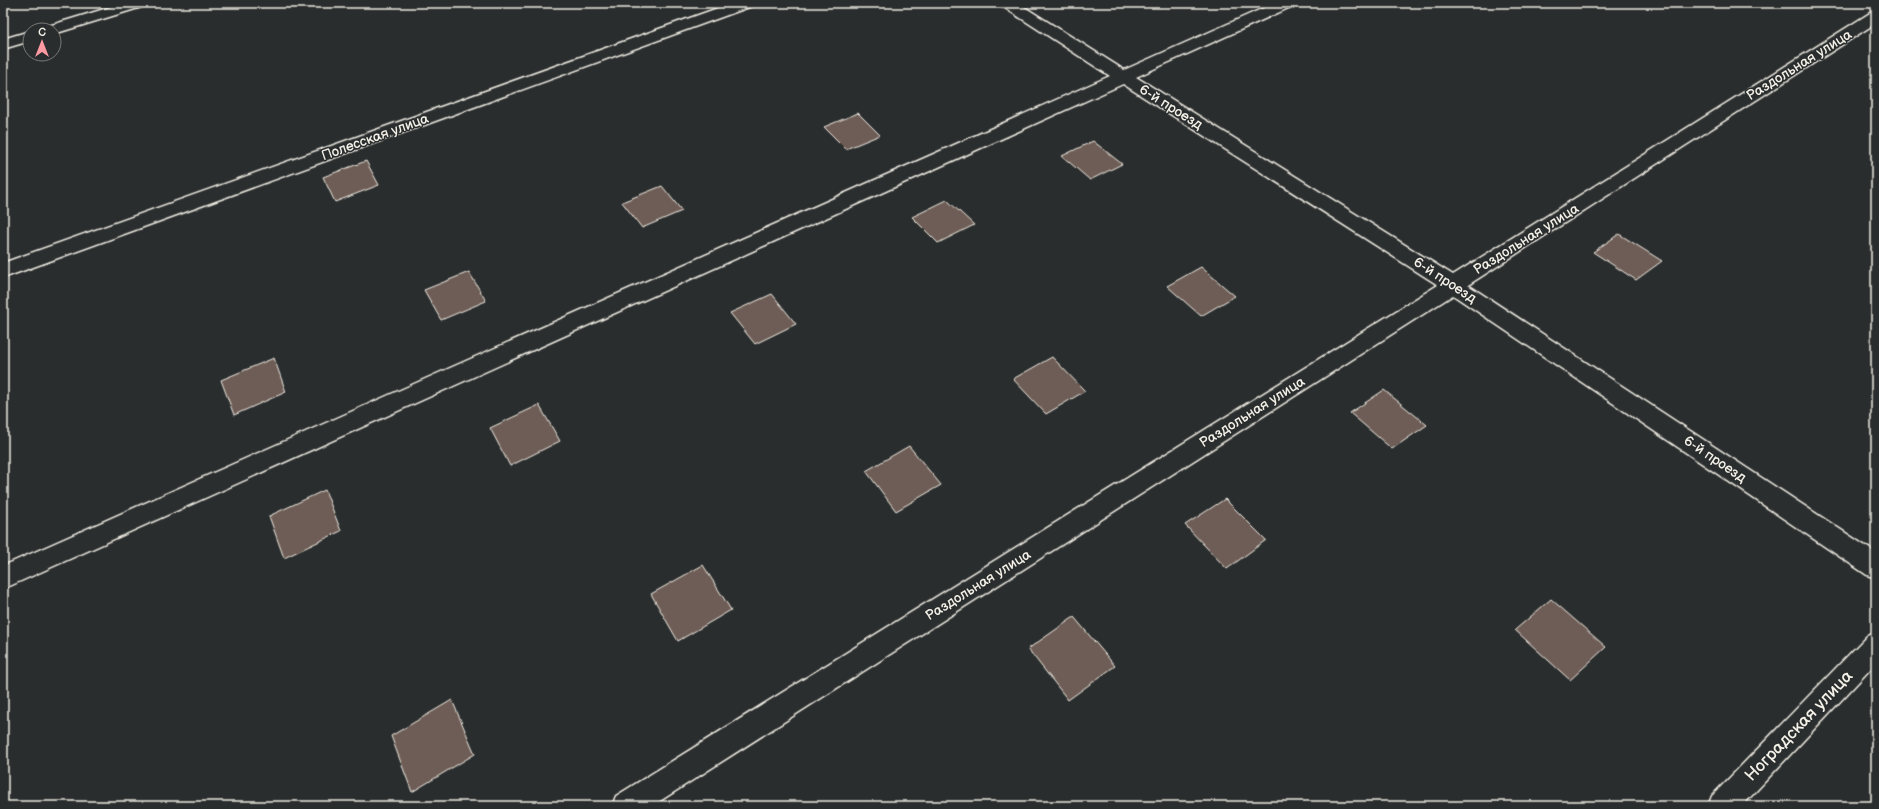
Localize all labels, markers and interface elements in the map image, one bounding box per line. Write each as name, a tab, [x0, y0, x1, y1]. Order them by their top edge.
north arrow	[22, 22, 62, 62]
street label: Раздольная улица	[1743, 25, 1855, 104]
text: С	[38, 26, 46, 39]
street label: 6-й проезд	[1136, 81, 1206, 133]
street label: Полесская улица	[319, 109, 432, 164]
street label: Раздольная улица	[1470, 199, 1582, 278]
street label: 6-й проезд	[1410, 253, 1480, 307]
street label: Раздольная улица	[1196, 372, 1308, 451]
street label: 6-й проезд	[1680, 432, 1750, 486]
street label: Раздольная улица	[922, 545, 1034, 624]
street label: Ноградская улица	[1741, 666, 1857, 786]

